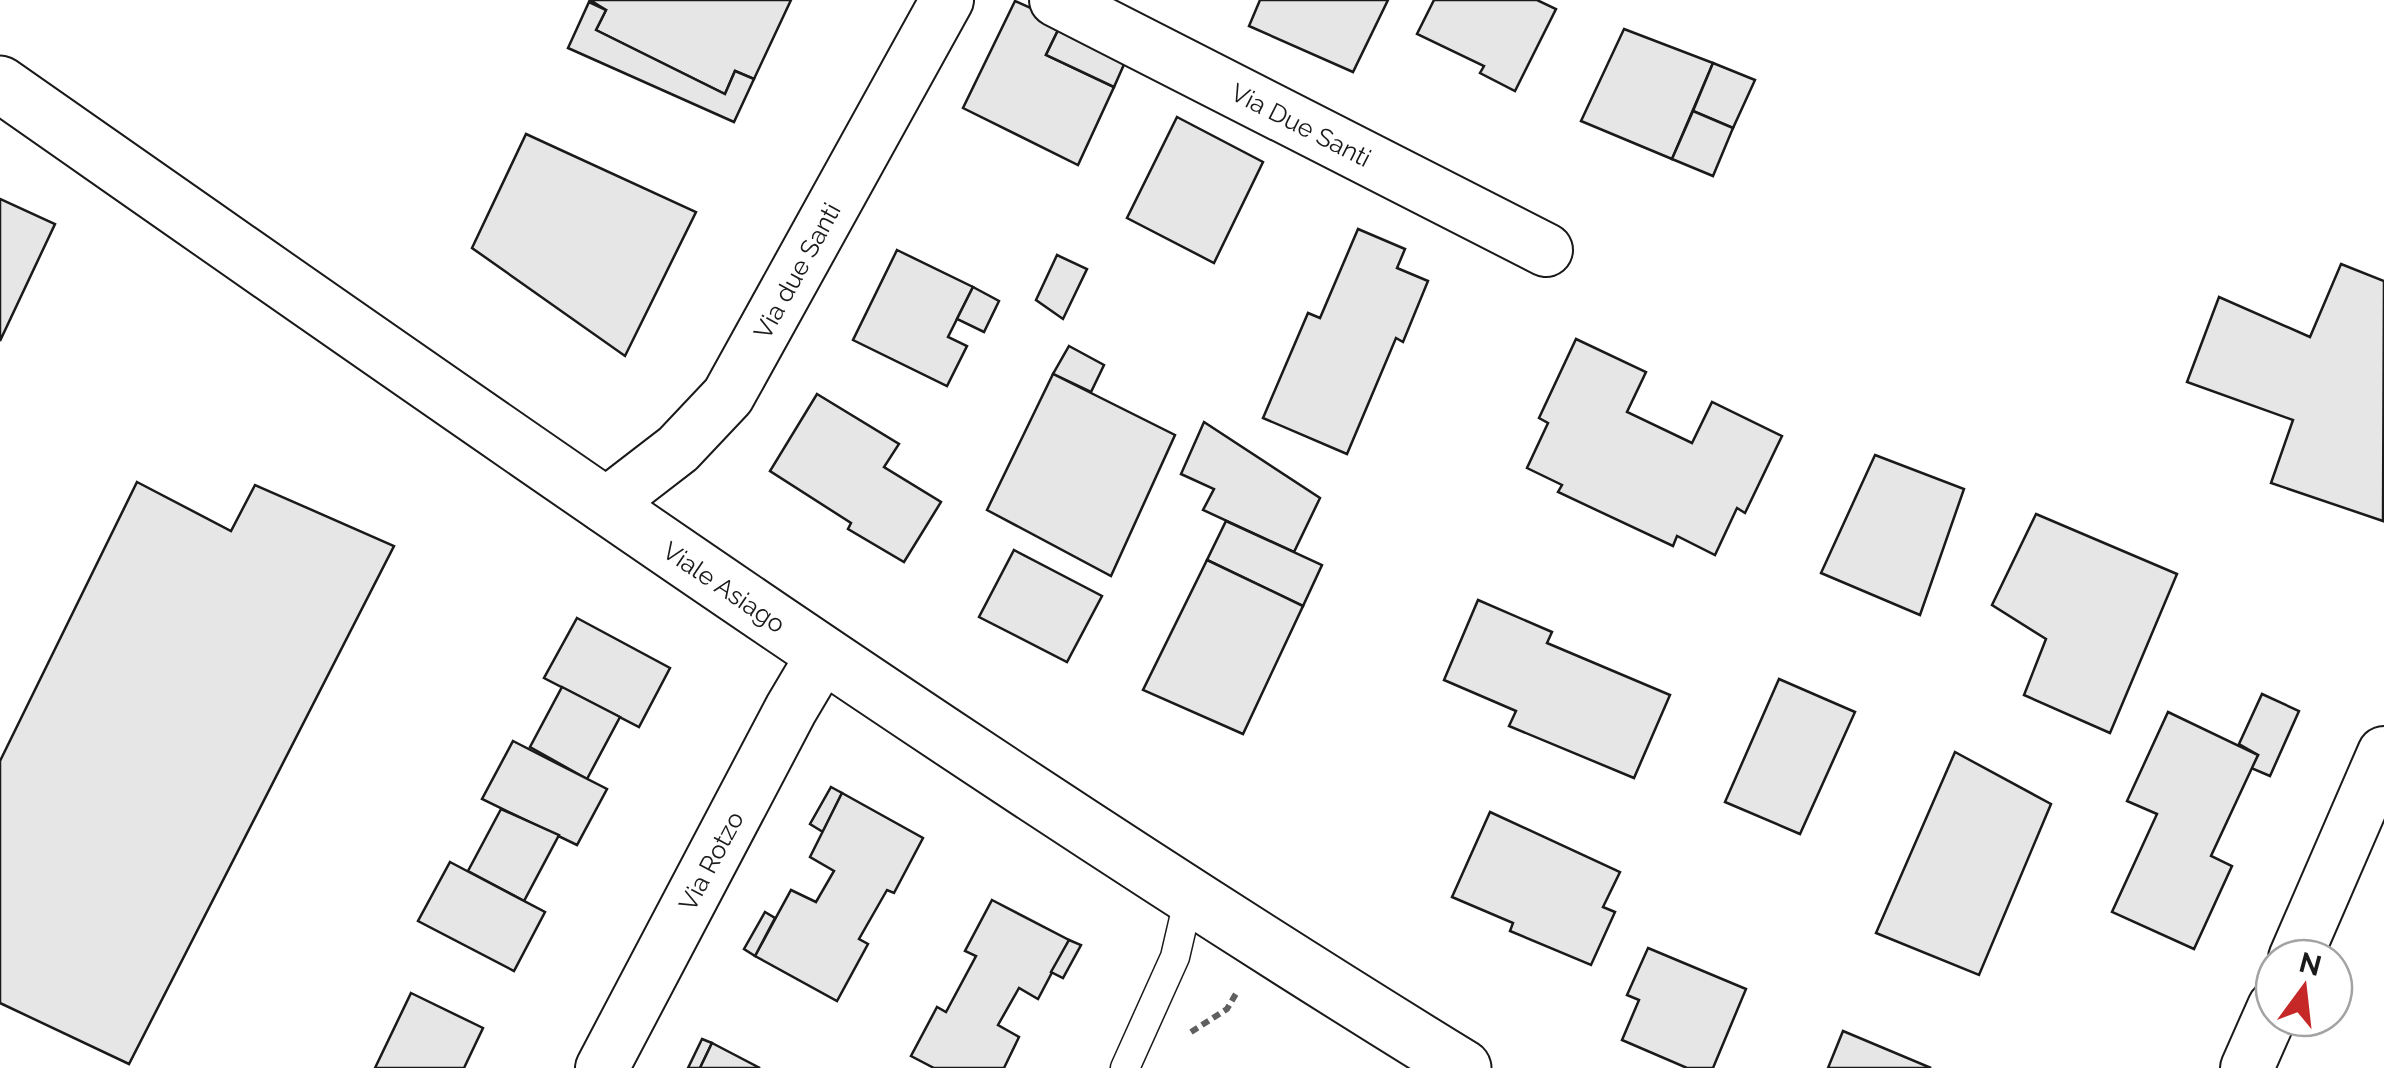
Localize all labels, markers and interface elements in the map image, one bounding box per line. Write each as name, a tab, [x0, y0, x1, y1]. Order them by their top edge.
street label: Via Due Santi	[1226, 77, 1376, 173]
street label: Via due Santi	[747, 198, 847, 344]
street label: Viale Asiago	[657, 535, 791, 639]
street label: Via Rotzo	[672, 806, 750, 916]
north arrow	[2254, 938, 2354, 1038]
text: N	[2296, 946, 2325, 983]

